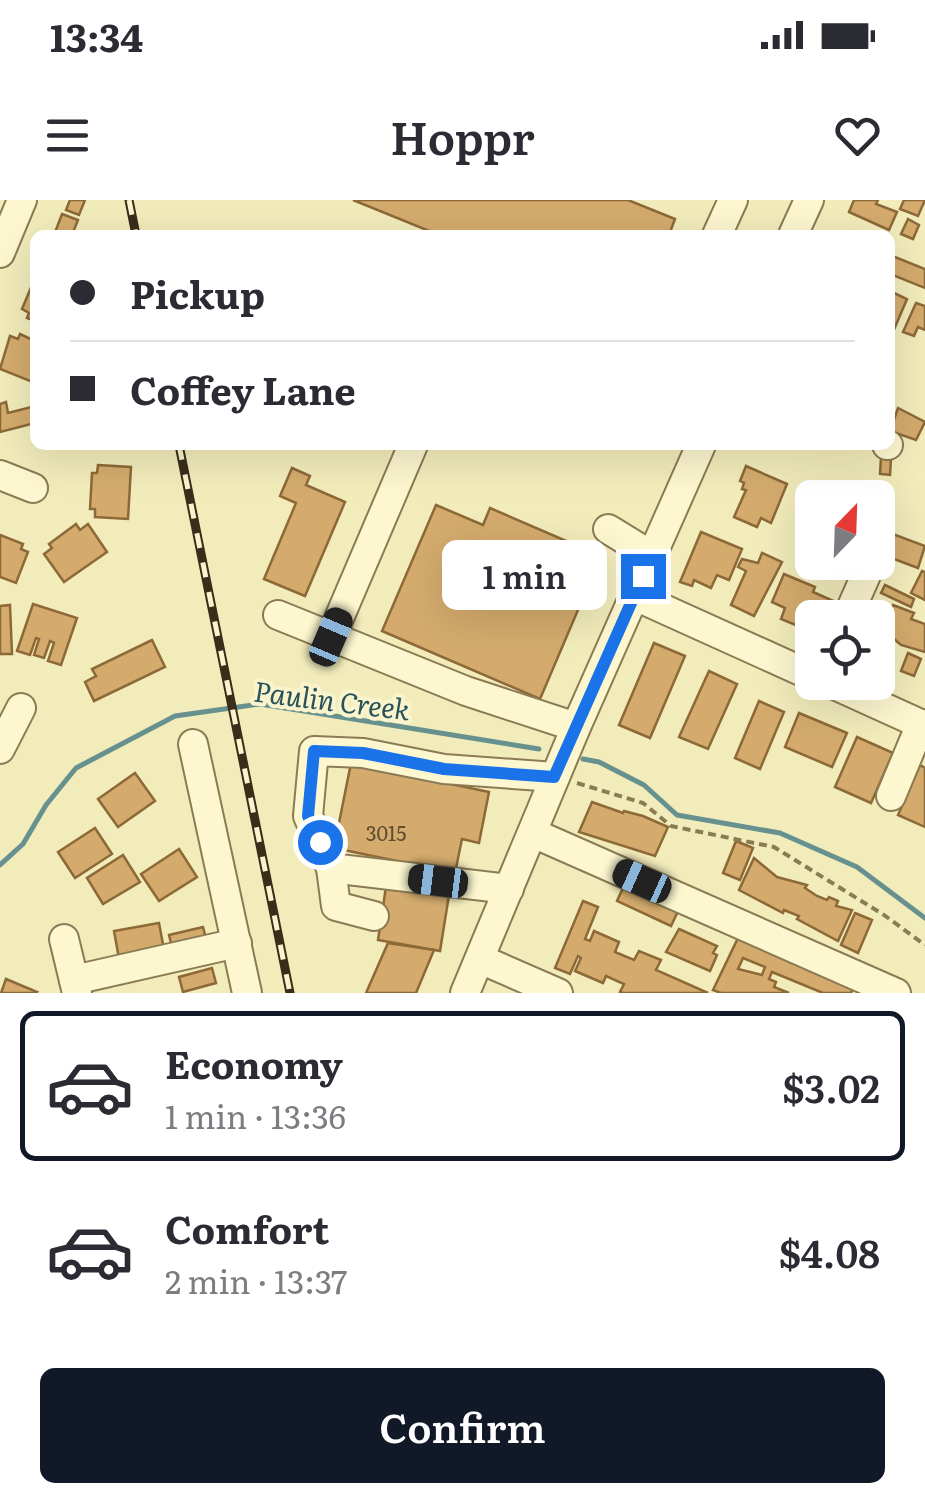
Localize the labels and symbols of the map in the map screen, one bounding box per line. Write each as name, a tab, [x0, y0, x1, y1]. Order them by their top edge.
north arrow	[795, 480, 895, 580]
callout: 1 min	[443, 541, 608, 611]
route end	[621, 554, 666, 599]
car	[305, 604, 357, 670]
water label: Paulin Creek	[252, 669, 413, 729]
house number: 3015	[366, 817, 406, 847]
route start	[298, 820, 343, 865]
car	[608, 855, 676, 907]
car	[406, 862, 470, 900]

